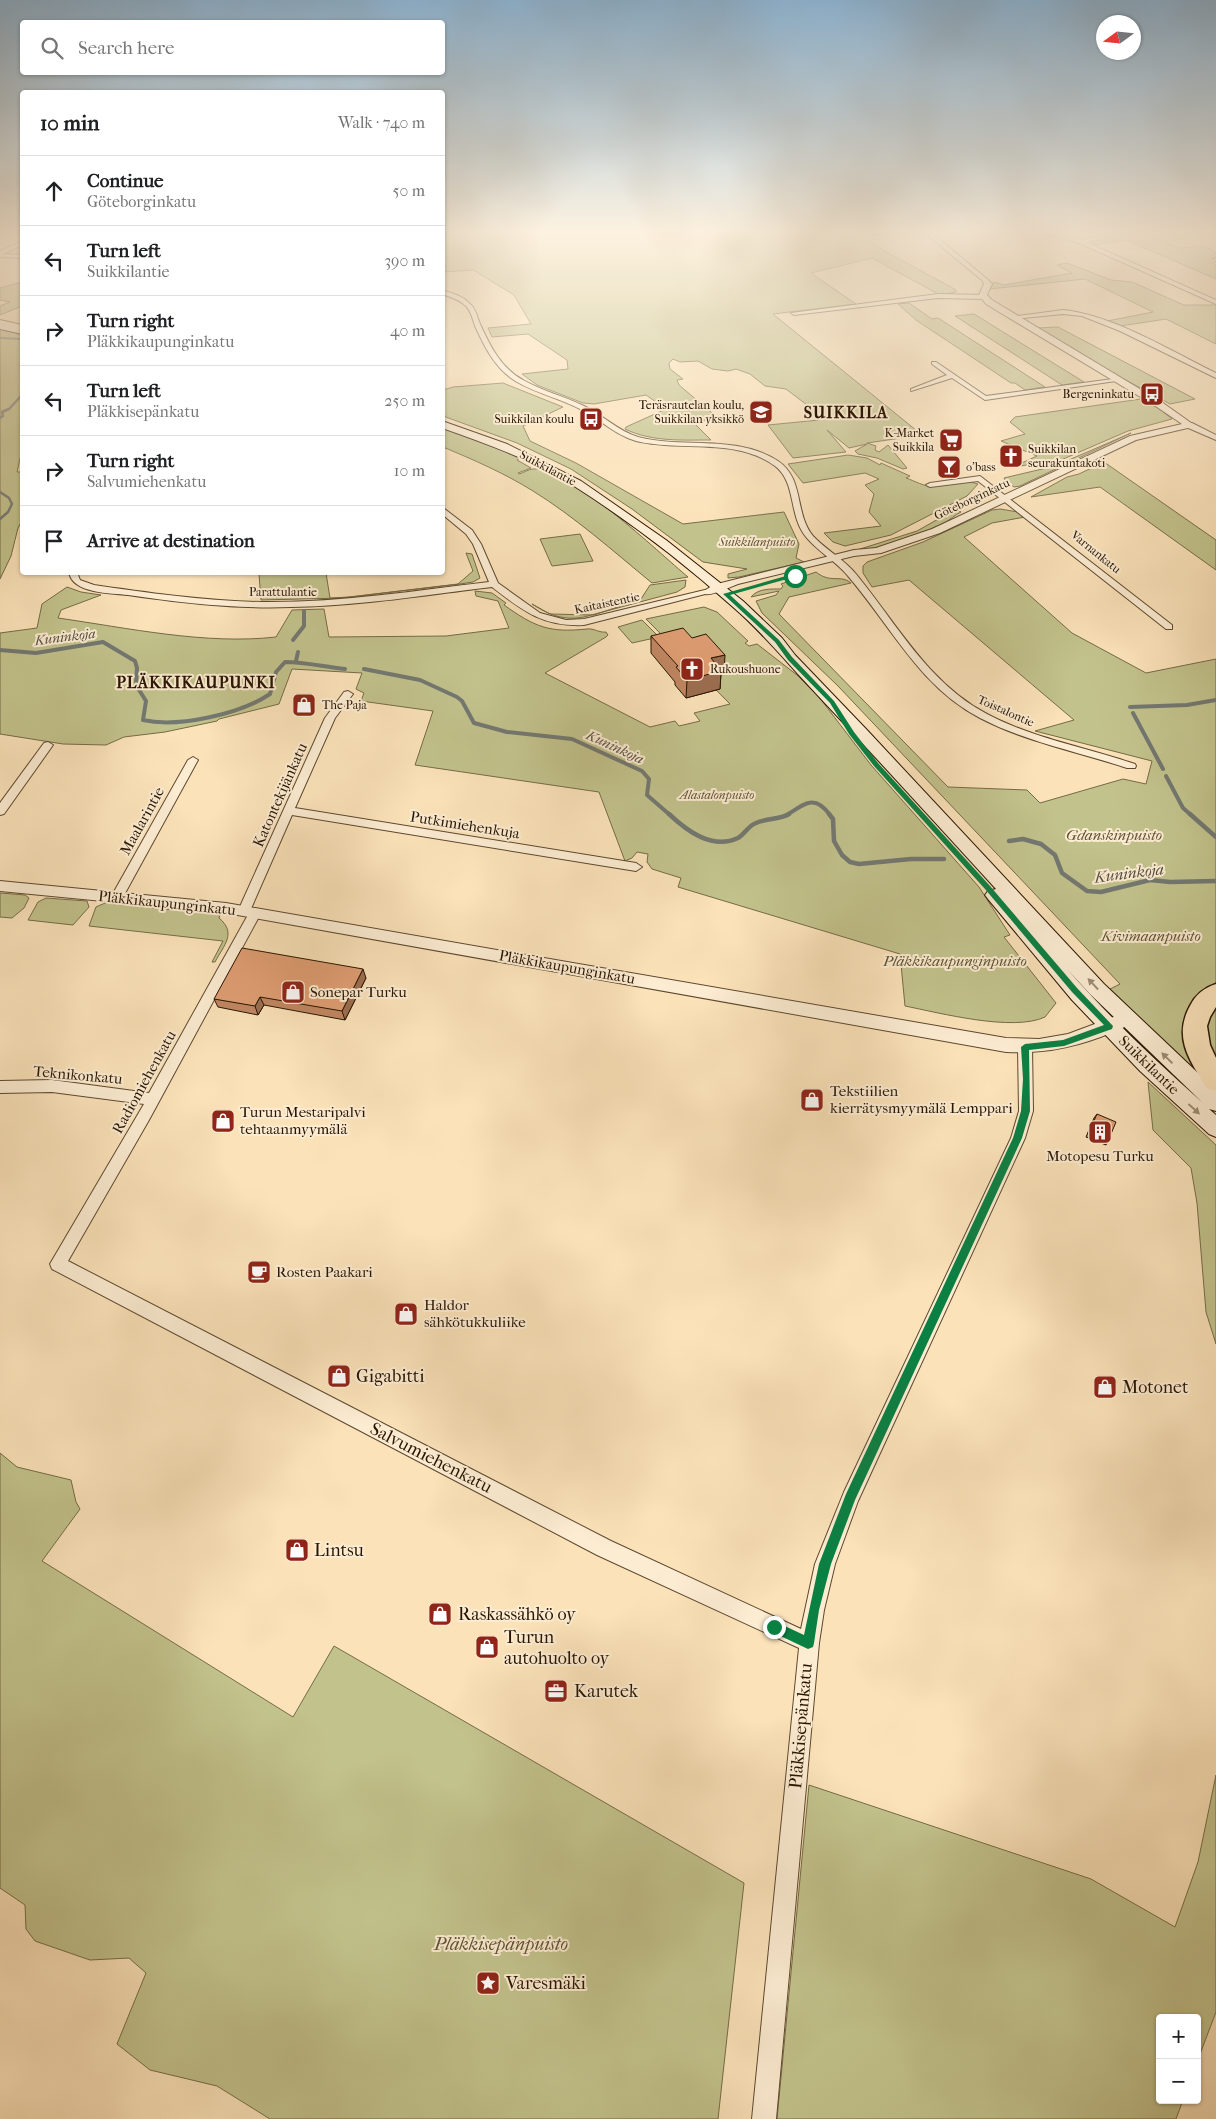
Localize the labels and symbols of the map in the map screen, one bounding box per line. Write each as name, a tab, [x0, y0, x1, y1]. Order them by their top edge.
north arrow	[1096, 15, 1141, 60]
bus stop icon: Bergeninkatu	[1139, 381, 1165, 407]
place label: Bergeninkatu	[1063, 387, 1134, 401]
place label: Teräsrautelan koulu, Suikkilan yksikkö	[639, 398, 745, 426]
school or university icon: Teräsrautelan koulu, Suikkilan yksikkö	[748, 399, 774, 425]
district label: SUIKKILA	[804, 403, 888, 422]
bus stop icon: Suikkilan koulu	[578, 406, 604, 432]
place label: Suikkilan koulu	[494, 412, 574, 426]
place label: K-Market Suikkila	[884, 426, 935, 454]
supermarket icon: K-Market Suikkila	[938, 427, 964, 453]
place label: Suikkilan seurakuntakoti	[1028, 442, 1106, 470]
church icon: Suikkilan seurakuntakoti	[998, 443, 1024, 469]
street label: Suikkilantie	[517, 447, 579, 489]
bar icon: o'bass	[936, 454, 962, 480]
place label: o'bass	[966, 460, 996, 474]
street label: Göteborginkatu	[932, 475, 1012, 523]
street label: Varnankatu	[1068, 527, 1124, 576]
park label: Suikkilanpuisto	[718, 535, 795, 549]
route start	[784, 565, 807, 588]
street label: Parattulantie	[249, 585, 317, 599]
street label: Kaitaistentie	[573, 589, 641, 617]
water label: Kuninkoja	[33, 625, 96, 649]
church icon: Rukoushuone	[679, 656, 705, 682]
place label: Rukoushuone	[710, 662, 781, 676]
district label: PLÄKKIKAUPUNKI	[116, 672, 276, 692]
shop icon: The Paja	[291, 692, 317, 718]
street label: Toistalontie	[975, 692, 1037, 730]
place label: The Paja	[322, 698, 367, 712]
water label: Kuninkoja	[583, 726, 646, 768]
street label: Katontekijänkatu	[249, 740, 311, 850]
street label: Maalarintie	[116, 783, 168, 858]
park label: Alastalonpuisto	[678, 788, 754, 802]
street label: Putkimiehenkuja	[409, 807, 522, 843]
park label: Gdanskinpuisto	[1066, 826, 1162, 844]
water label: Kuninkoja	[1092, 859, 1165, 887]
street label: Pläkkikaupunginkatu	[97, 887, 237, 919]
park label: Kivimaanpuisto	[1100, 927, 1201, 945]
street label: Pläkkikaupunginkatu	[497, 946, 637, 988]
park label: Pläkkikaupunginpuisto	[882, 952, 1027, 970]
one-way arrow	[1087, 978, 1099, 990]
shop icon: Sonepar Turku	[280, 979, 306, 1005]
place label: Sonepar Turku	[310, 983, 407, 1001]
street label: Radiomiehenkatu	[108, 1027, 180, 1137]
street label: Suikkilantie	[1115, 1032, 1183, 1099]
one-way arrow	[1162, 1052, 1174, 1064]
street label: Teknikonkatu	[33, 1062, 124, 1088]
place label: Tekstiilien kierrätysmyymälä Lemppari	[830, 1082, 1013, 1117]
shop icon: Tekstiilien kierrätysmyymälä Lemppari	[799, 1087, 825, 1113]
place label: Turun Mestaripalvi tehtaanmyymälä	[240, 1103, 366, 1138]
one-way arrow	[1188, 1103, 1200, 1115]
shop icon: Turun Mestaripalvi tehtaanmyymälä	[210, 1108, 236, 1134]
building icon: Motopesu Turku	[1087, 1119, 1113, 1145]
place label: Motopesu Turku	[1046, 1147, 1154, 1165]
cafe icon: Rosten Paakari	[246, 1259, 272, 1285]
place label: Rosten Paakari	[276, 1263, 373, 1281]
place label: Haldor sähkötukkuliike	[424, 1296, 526, 1331]
shop icon: Haldor sähkötukkuliike	[393, 1301, 419, 1327]
shop icon: Gigabitti	[326, 1363, 352, 1389]
place label: Gigabitti	[356, 1366, 425, 1387]
shop icon: Motonet	[1092, 1374, 1118, 1400]
place label: Motonet	[1122, 1377, 1189, 1398]
street label: Salvumiehenkatu	[366, 1418, 496, 1498]
shop icon: Lintsu	[284, 1537, 310, 1563]
place label: Lintsu	[314, 1540, 364, 1561]
shop icon: Raskassähkö oy	[427, 1601, 453, 1627]
place label: Raskassähkö oy	[458, 1604, 577, 1625]
route end	[763, 1616, 786, 1639]
place label: Turun autohuolto oy	[504, 1627, 611, 1669]
shop icon: Turun autohuolto oy	[474, 1634, 500, 1660]
street label: Pläkkisepänkatu	[785, 1662, 817, 1790]
office icon: Karutek	[543, 1678, 569, 1704]
place label: Karutek	[574, 1681, 639, 1702]
park label: Pläkkisepänpuisto	[433, 1934, 568, 1955]
place icon: Varesmäki	[475, 1970, 501, 1996]
place label: Varesmäki	[505, 1973, 587, 1994]

